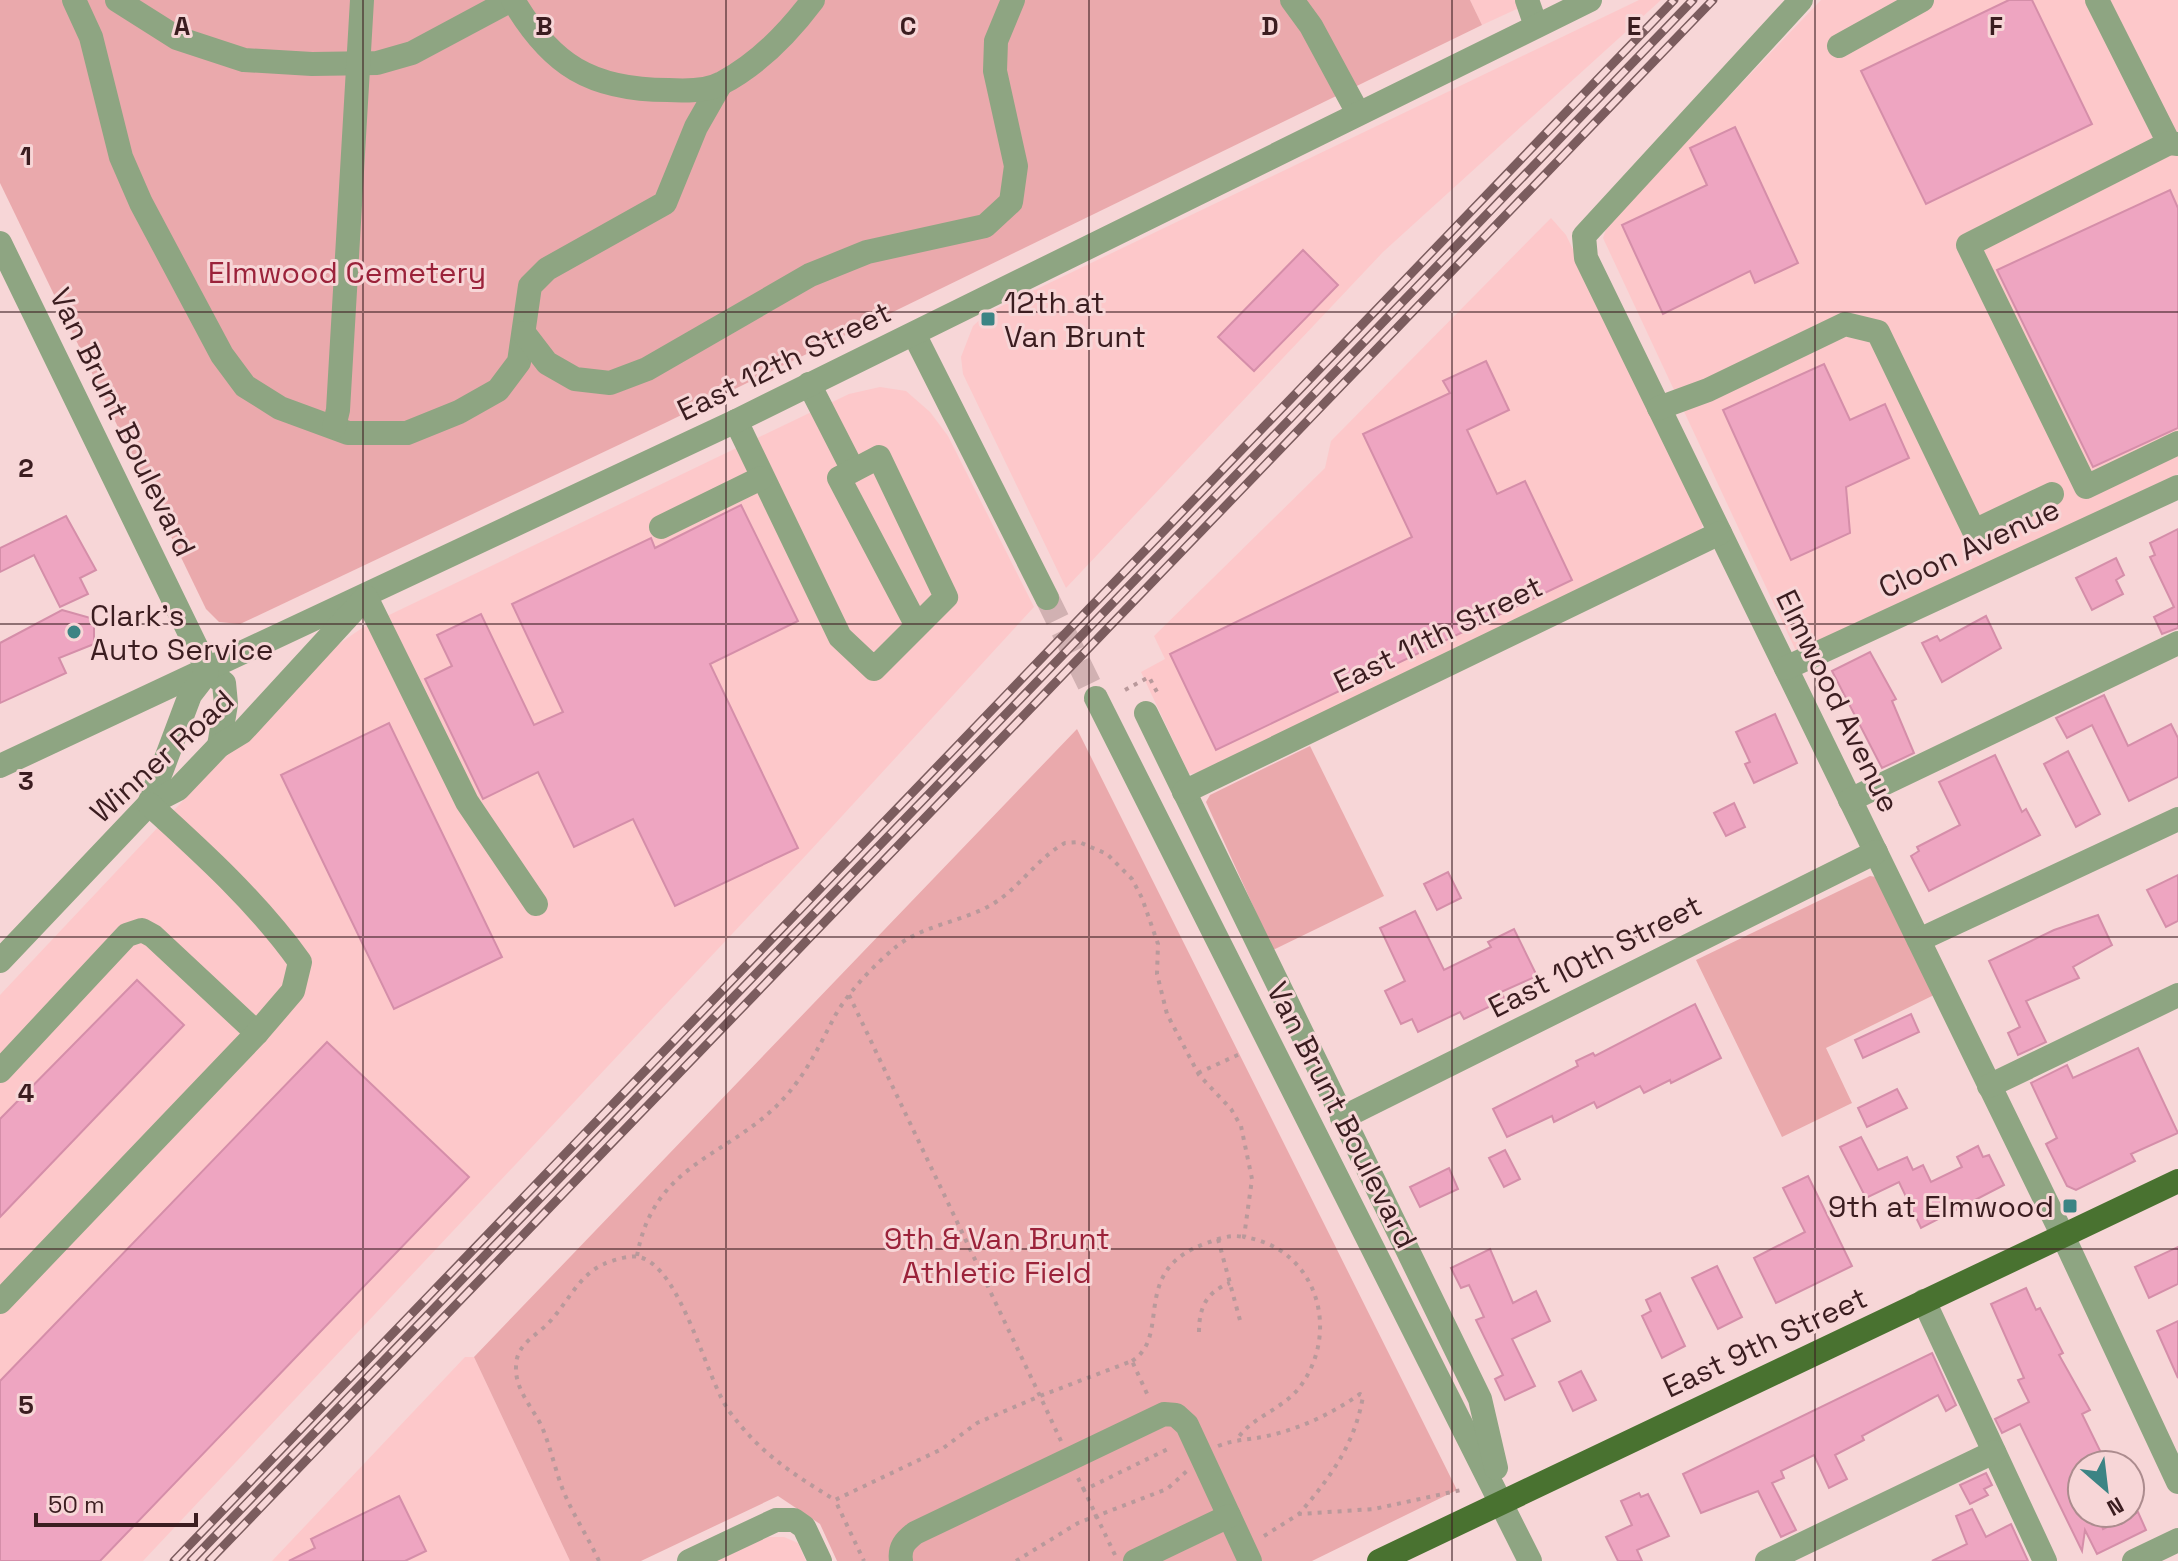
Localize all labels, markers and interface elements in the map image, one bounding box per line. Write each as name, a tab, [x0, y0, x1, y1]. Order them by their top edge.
text: A	[174, 9, 191, 43]
text: B	[535, 9, 553, 43]
text: C	[900, 9, 916, 43]
text: D	[1261, 9, 1279, 43]
text: E	[1627, 9, 1641, 43]
text: F	[1989, 9, 2003, 43]
text: 1	[20, 139, 32, 173]
park label: Elmwood Cemetery	[208, 253, 486, 292]
street label: Van Brunt Boulevard	[41, 281, 205, 563]
place label: 12th at Van Brunt	[1004, 283, 1146, 356]
street label: East 12th Street	[671, 292, 897, 430]
marker: 12th at Van Brunt	[979, 310, 997, 328]
text: 2	[18, 451, 34, 485]
street label: Cloon Avenue	[1872, 489, 2066, 607]
street label: East 11th Street	[1327, 567, 1549, 701]
street label: Elmwood Avenue	[1767, 583, 1909, 819]
place label: Clark's Auto Service	[90, 596, 273, 669]
marker: Clark's Auto Service	[65, 623, 83, 641]
street label: Winner Road	[82, 681, 242, 831]
text: 3	[18, 764, 34, 798]
street label: East 10th Street	[1482, 885, 1708, 1027]
street label: Van Brunt Boulevard	[1258, 975, 1426, 1255]
text: 4	[18, 1076, 34, 1110]
place label: 9th at Elmwood	[1828, 1187, 2054, 1226]
marker: 9th at Elmwood	[2061, 1197, 2079, 1215]
park label: 9th & Van Brunt Athletic Field	[884, 1219, 1110, 1292]
street label: East 9th Street	[1657, 1278, 1873, 1406]
text: 5	[18, 1388, 34, 1422]
north arrow	[2066, 1449, 2146, 1529]
scale bar	[36, 1477, 196, 1527]
text: 50 m	[48, 1489, 105, 1520]
text: N	[2102, 1491, 2128, 1522]

